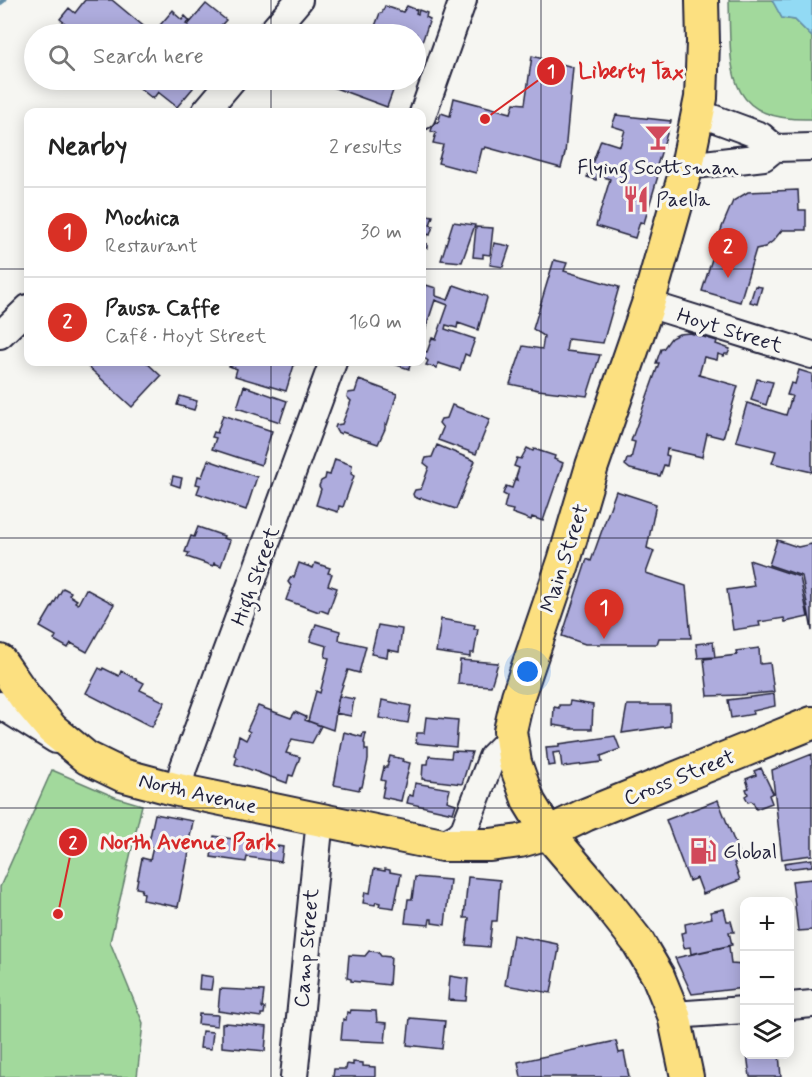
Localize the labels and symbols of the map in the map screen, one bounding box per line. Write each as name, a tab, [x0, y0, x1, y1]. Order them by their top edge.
callout: Liberty Tax	[536, 51, 696, 91]
text: Liberty Tax	[578, 58, 684, 86]
text: 1	[547, 60, 555, 84]
bar icon: Flying Scottsman	[643, 122, 673, 152]
place label: Flying Scottsman	[577, 154, 739, 184]
restaurant icon: Paella	[621, 184, 651, 214]
place label: Paella	[656, 186, 710, 214]
pin: 2	[708, 228, 748, 278]
street label: Hoyt Street	[673, 302, 787, 360]
street label: Main Street	[534, 500, 596, 616]
street label: High Street	[225, 522, 289, 630]
pin: 1	[584, 590, 624, 639]
your location	[513, 657, 542, 686]
street label: Cross Street	[620, 743, 739, 813]
street label: North Avenue	[136, 767, 259, 821]
callout: North Avenue Park	[58, 822, 288, 862]
text: North Avenue Park	[100, 829, 276, 857]
text: 2	[69, 831, 78, 855]
fuel station icon: Global	[688, 836, 718, 866]
place label: Global	[723, 838, 777, 866]
street label: Camp Street	[288, 887, 326, 1009]

